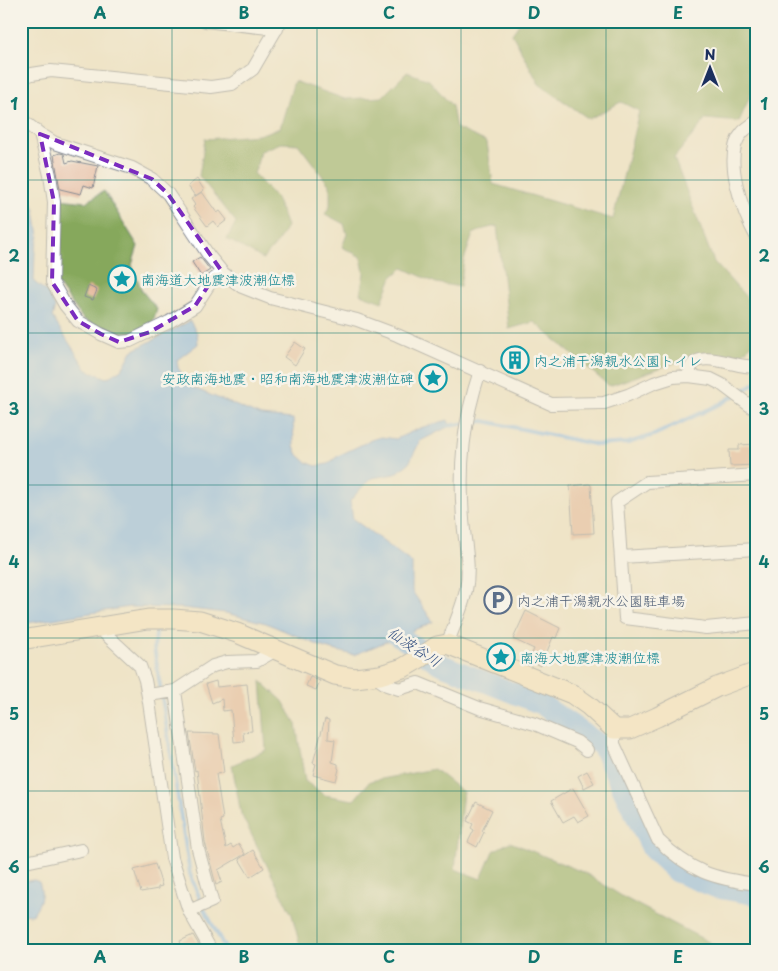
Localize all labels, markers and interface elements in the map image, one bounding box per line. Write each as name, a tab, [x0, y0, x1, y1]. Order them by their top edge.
text: A	[94, 0, 107, 24]
text: B	[239, 0, 250, 24]
text: C	[383, 0, 395, 24]
text: D	[528, 0, 540, 24]
text: E	[673, 0, 683, 24]
north arrow	[686, 42, 736, 92]
text: N	[704, 44, 716, 65]
text: 1	[10, 91, 18, 115]
text: 1	[760, 91, 768, 115]
text: 2	[8, 243, 20, 267]
text: 2	[758, 243, 770, 267]
place icon: 南海道大地震津波潮位標	[107, 264, 137, 294]
place label: 南海道大地震津波潮位標	[141, 269, 295, 290]
building icon: 内之浦干潟親水公園トイレ	[500, 345, 530, 375]
place label: 内之浦干潟親水公園トイレ	[534, 350, 702, 371]
place icon: 安政南海地震・昭和南海地震津波潮位碑	[418, 363, 448, 393]
place label: 安政南海地震・昭和南海地震津波潮位碑	[162, 368, 414, 389]
text: 3	[9, 396, 19, 420]
text: 3	[759, 396, 769, 420]
text: 4	[9, 549, 20, 573]
text: 4	[759, 549, 770, 573]
parking icon: 内之浦干潟親水公園駐車場	[483, 585, 513, 615]
place label: 内之浦干潟親水公園駐車場	[517, 590, 685, 611]
water label: 仙波谷川	[384, 620, 446, 672]
place icon: 南海大地震津波潮位標	[486, 642, 516, 672]
place label: 南海大地震津波潮位標	[520, 647, 660, 668]
text: 5	[9, 701, 19, 725]
text: 5	[759, 701, 769, 725]
text: 6	[8, 854, 20, 878]
text: 6	[758, 854, 770, 878]
text: A	[94, 944, 107, 968]
text: B	[239, 944, 250, 968]
text: C	[383, 944, 395, 968]
text: D	[528, 944, 540, 968]
text: E	[673, 944, 683, 968]

